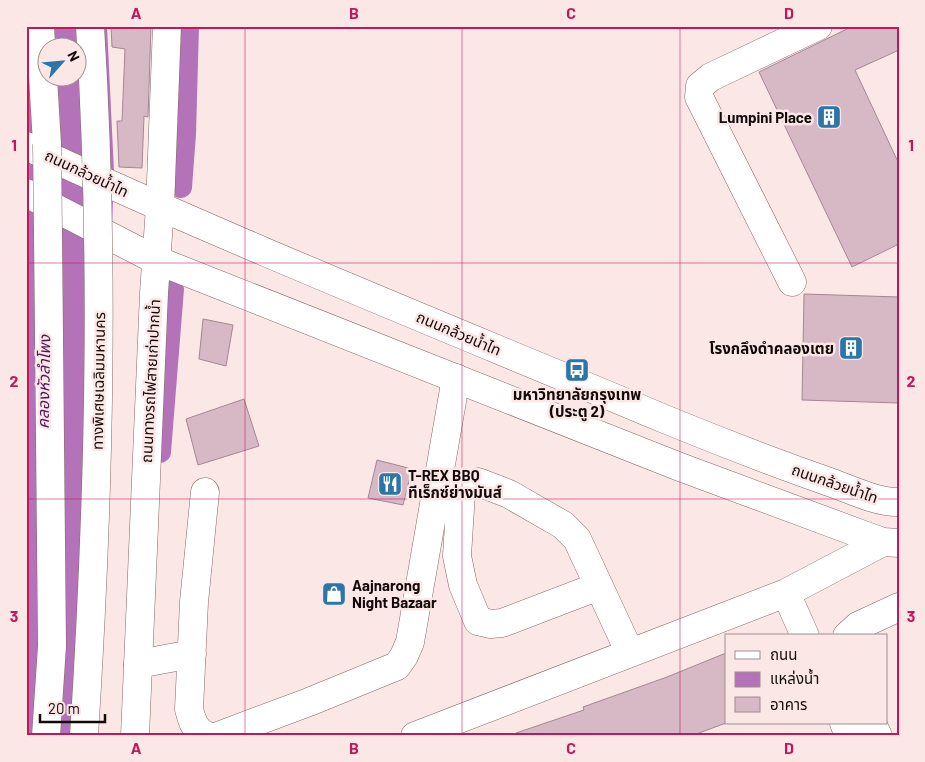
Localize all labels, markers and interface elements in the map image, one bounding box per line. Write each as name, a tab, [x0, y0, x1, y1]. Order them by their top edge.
text: A	[131, 3, 142, 22]
text: B	[349, 3, 359, 22]
text: C	[566, 3, 576, 22]
text: D	[784, 3, 794, 22]
north arrow	[38, 38, 88, 88]
text: N	[64, 48, 84, 64]
building icon: Lumpini Place	[816, 104, 842, 130]
place label: Lumpini Place	[719, 108, 812, 126]
text: 1	[11, 135, 17, 154]
text: 1	[908, 135, 914, 154]
street label: ถนนกล้วยน้ำไท	[42, 145, 132, 200]
street label: ถนนทางรถไฟสายเก่าปากน้ำ	[136, 299, 163, 463]
street label: ถนนกล้วยน้ำไท	[414, 306, 504, 359]
street label: ทางพิเศษเฉลิมมหานคร	[88, 312, 108, 450]
water label: คลองหัวลำโพง	[33, 333, 53, 429]
building icon: โรงกลึงดำคลองเตย	[838, 335, 864, 361]
place label: โรงกลึงดำคลองเตย	[709, 339, 834, 357]
bus stop icon: มหาวิทยาลัยกรุงเทพ (ประตู 2)	[564, 357, 590, 383]
text: 2	[10, 371, 19, 390]
text: 2	[907, 371, 916, 390]
place label: มหาวิทยาลัยกรุงเทพ (ประตู 2)	[513, 385, 641, 422]
street label: ถนนกล้วยน้ำไท	[789, 459, 881, 506]
place label: T-REX BBQ ทีเร็กซ์ย่างมันส์	[408, 466, 502, 501]
restaurant icon: T-REX BBQ ทีเร็กซ์ย่างมันส์	[377, 471, 403, 497]
place label: Aajnarong Night Bazaar	[352, 576, 437, 611]
shop icon: Aajnarong Night Bazaar	[321, 581, 347, 607]
text: 3	[10, 606, 18, 625]
text: 3	[907, 606, 915, 625]
legend	[725, 634, 888, 724]
text: ถนน	[770, 645, 797, 663]
text: แหล่งน้ำ	[770, 668, 819, 687]
scale bar	[40, 692, 105, 724]
text: อาคาร	[770, 695, 807, 713]
text: 20 m	[48, 699, 80, 717]
text: A	[131, 738, 142, 757]
text: B	[349, 738, 359, 757]
text: C	[566, 738, 576, 757]
text: D	[784, 738, 794, 757]

